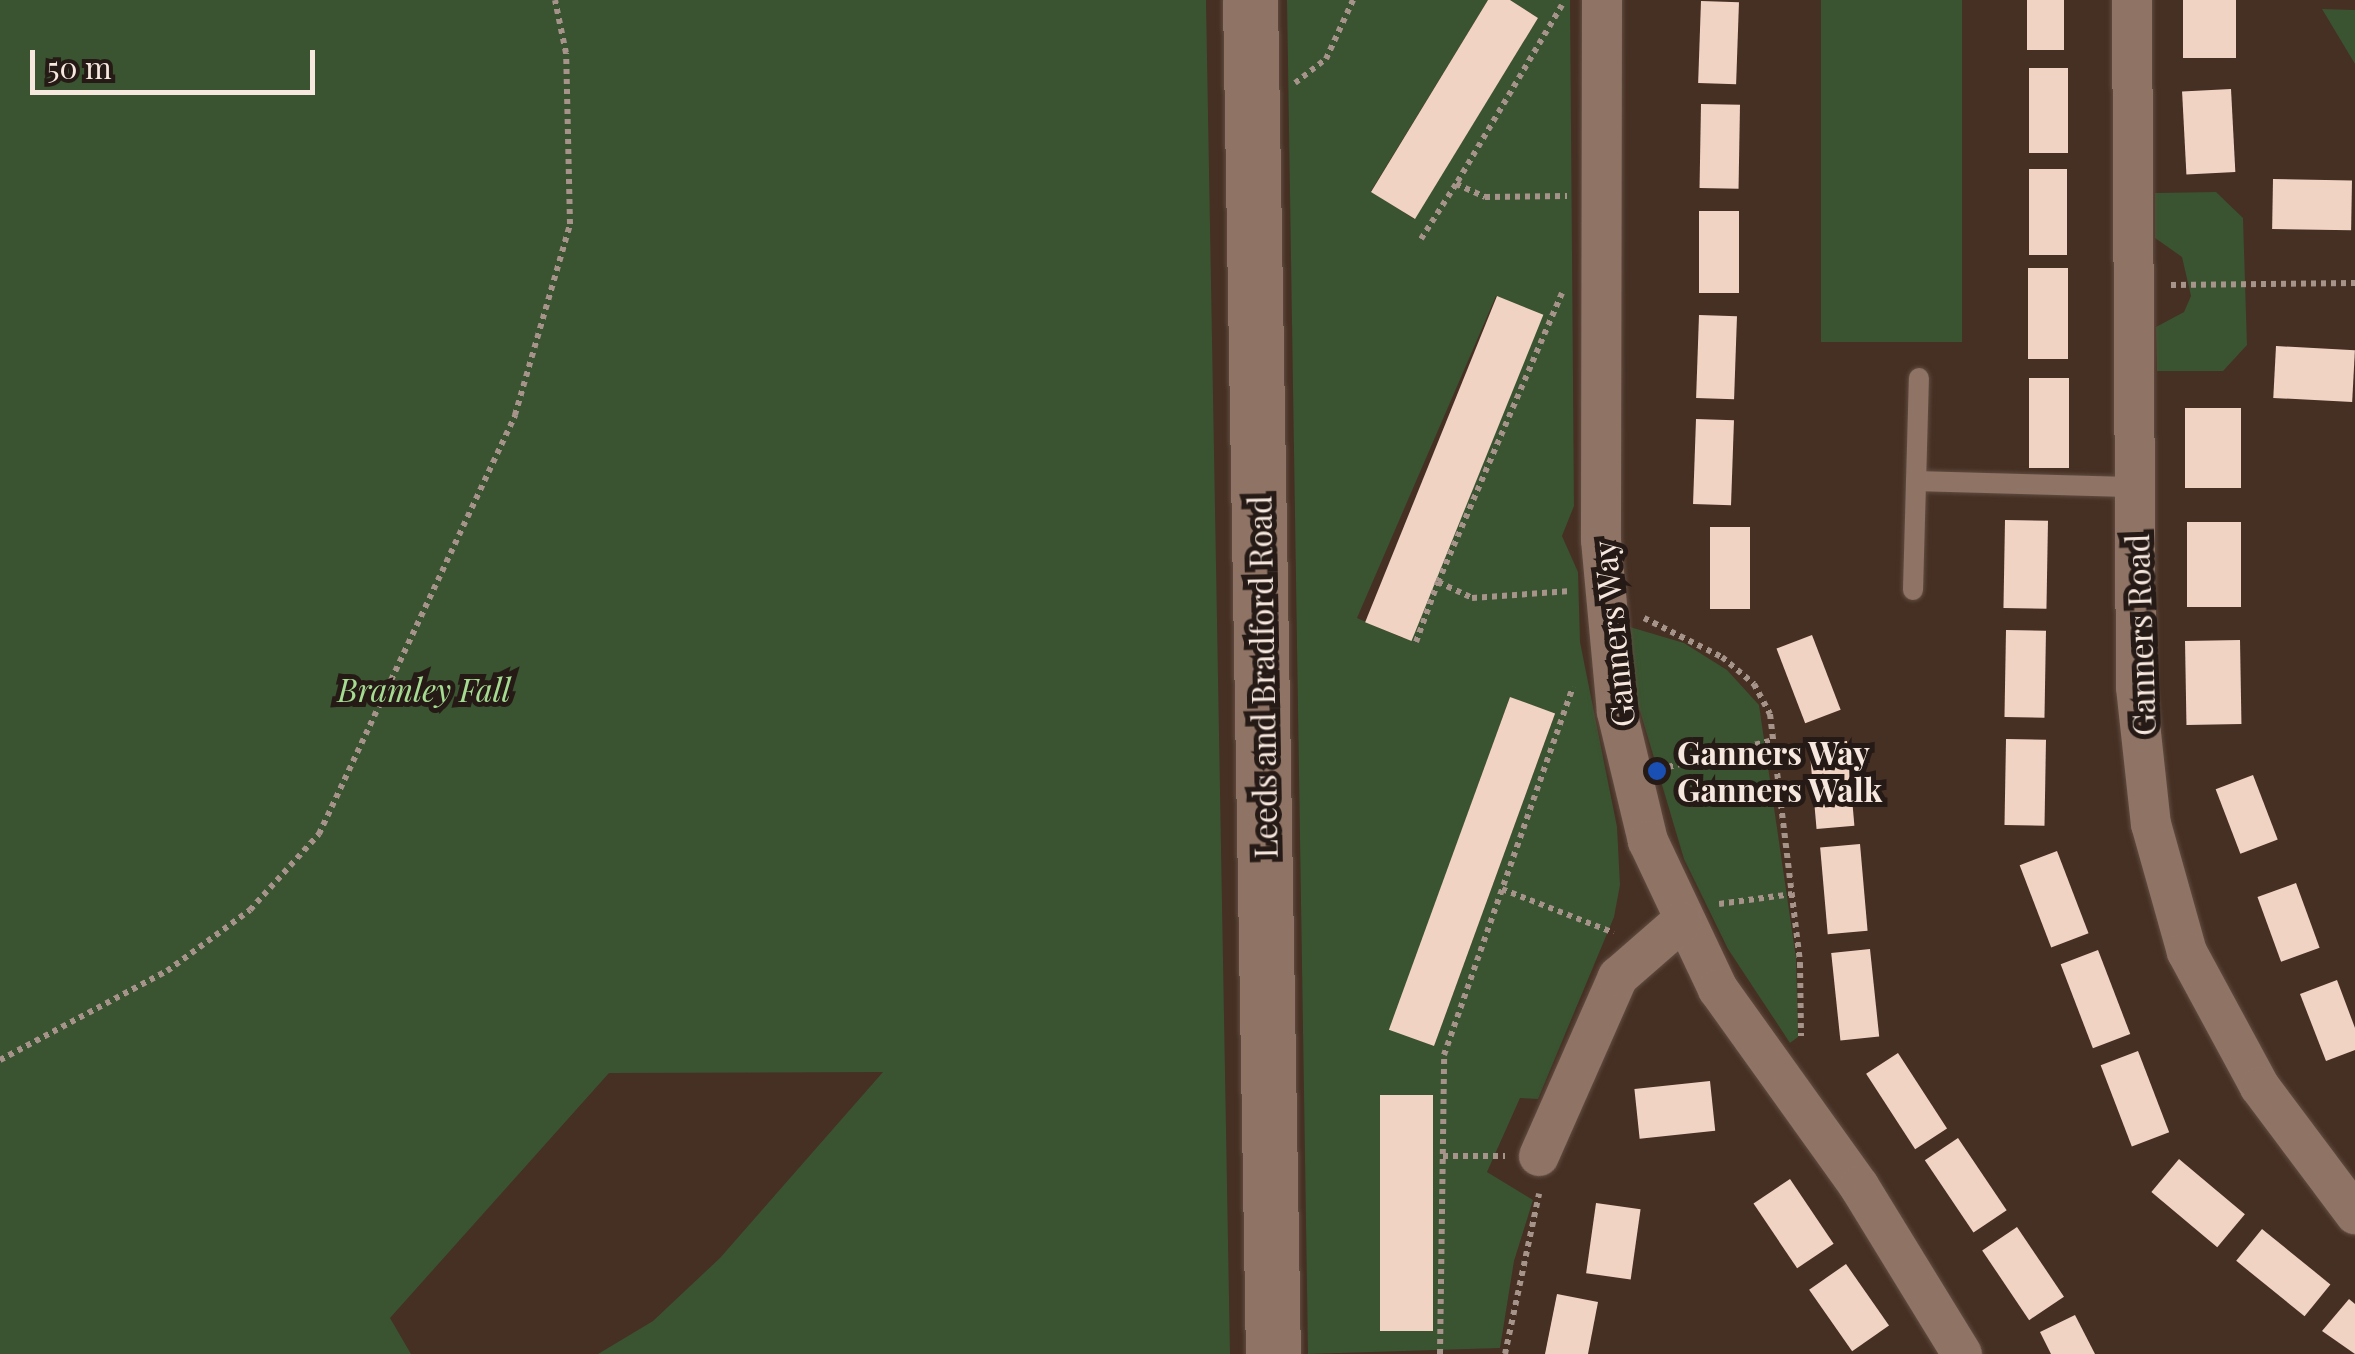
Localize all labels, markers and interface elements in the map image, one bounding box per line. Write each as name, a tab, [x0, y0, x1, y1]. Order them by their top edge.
scale bar	[35, 30, 320, 92]
text: 50 m	[47, 47, 112, 87]
street label: Leeds and Bradford Road	[1240, 495, 1284, 859]
street label: Ganners Road	[2117, 533, 2163, 737]
street label: Ganners Way	[1584, 538, 1642, 730]
park label: Bramley Fall	[337, 670, 511, 708]
place label: Ganners Way Ganners Walk	[1677, 734, 1884, 809]
marker: Ganners Way Ganners Walk	[1646, 760, 1668, 782]

